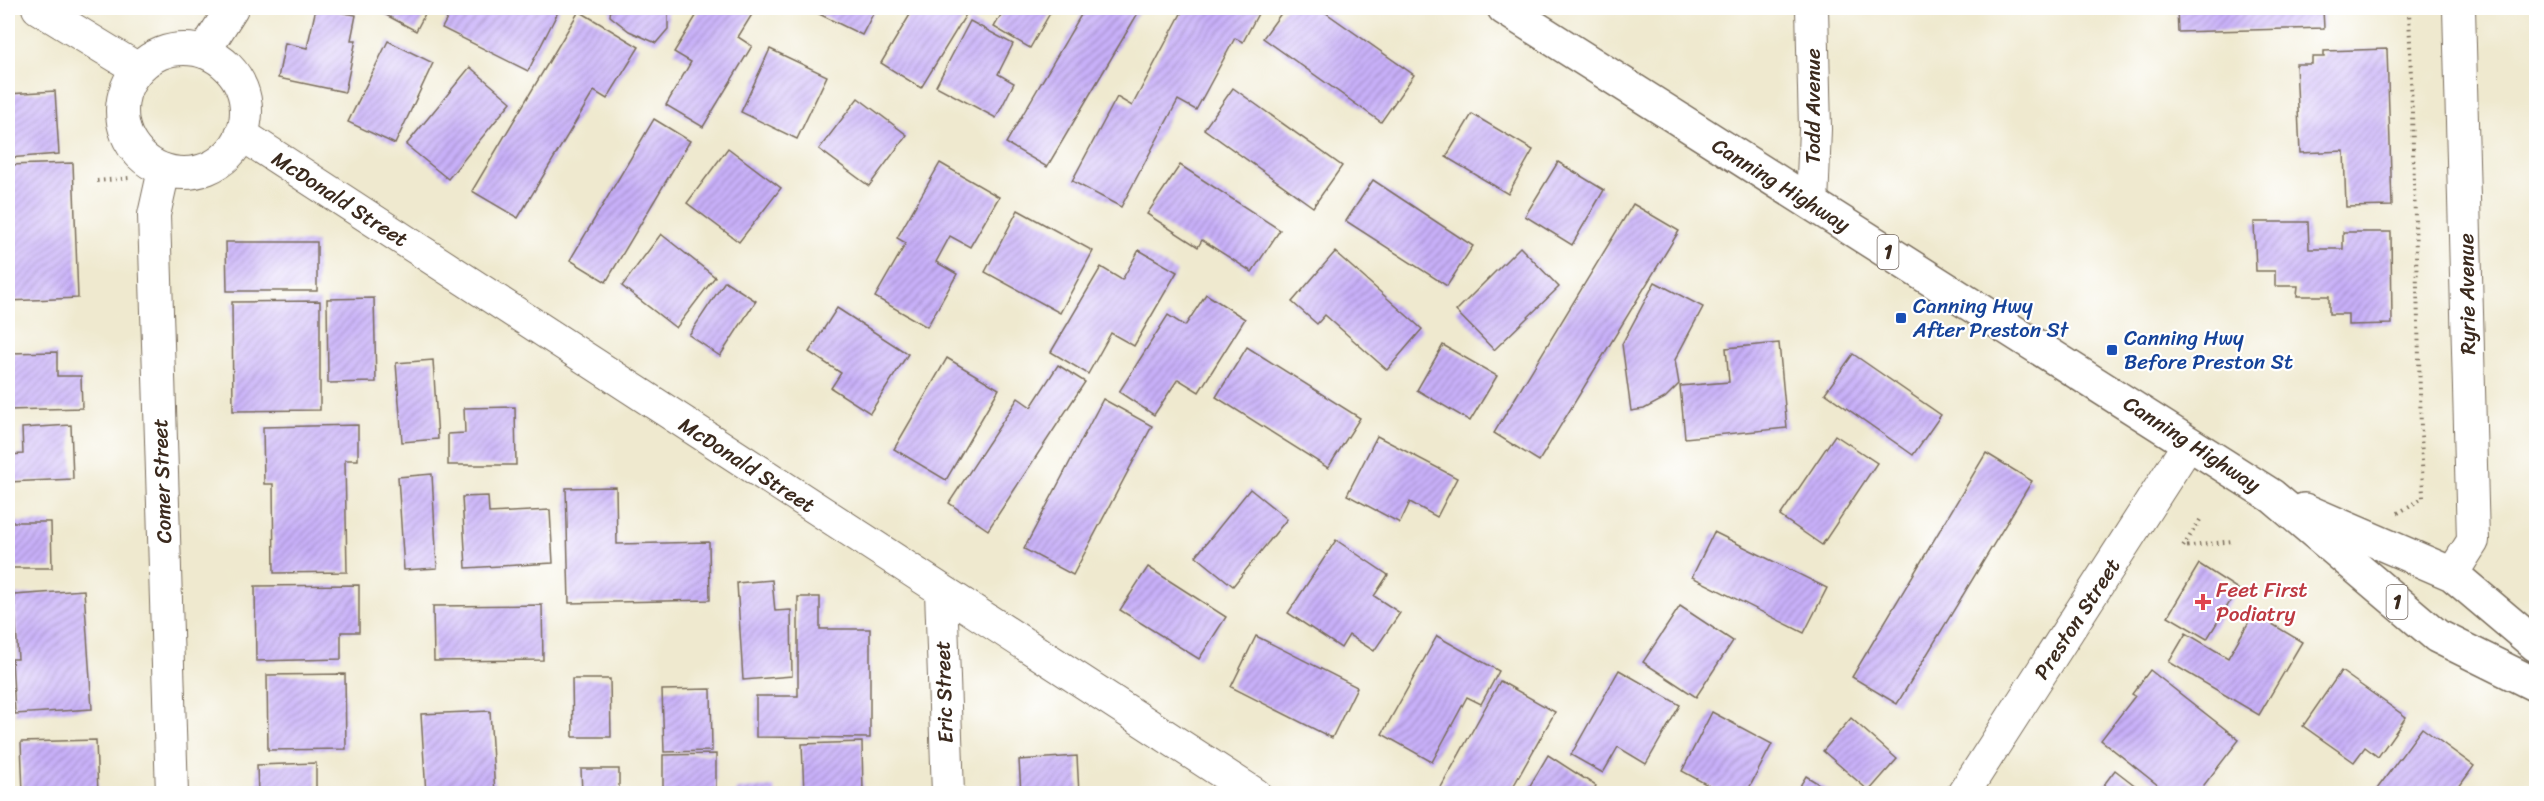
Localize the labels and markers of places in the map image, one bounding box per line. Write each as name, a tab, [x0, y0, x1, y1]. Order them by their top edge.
place label: Canning Hwy After Preston St	[1912, 287, 2070, 349]
marker: Canning Hwy After Preston St	[1894, 311, 1908, 325]
place label: Canning Hwy Before Preston St	[2124, 319, 2293, 381]
marker: Canning Hwy Before Preston St	[2105, 343, 2119, 357]
place label: Feet First Podiatry	[2216, 571, 2307, 633]
marker: Feet First Podiatry	[2194, 593, 2212, 611]

